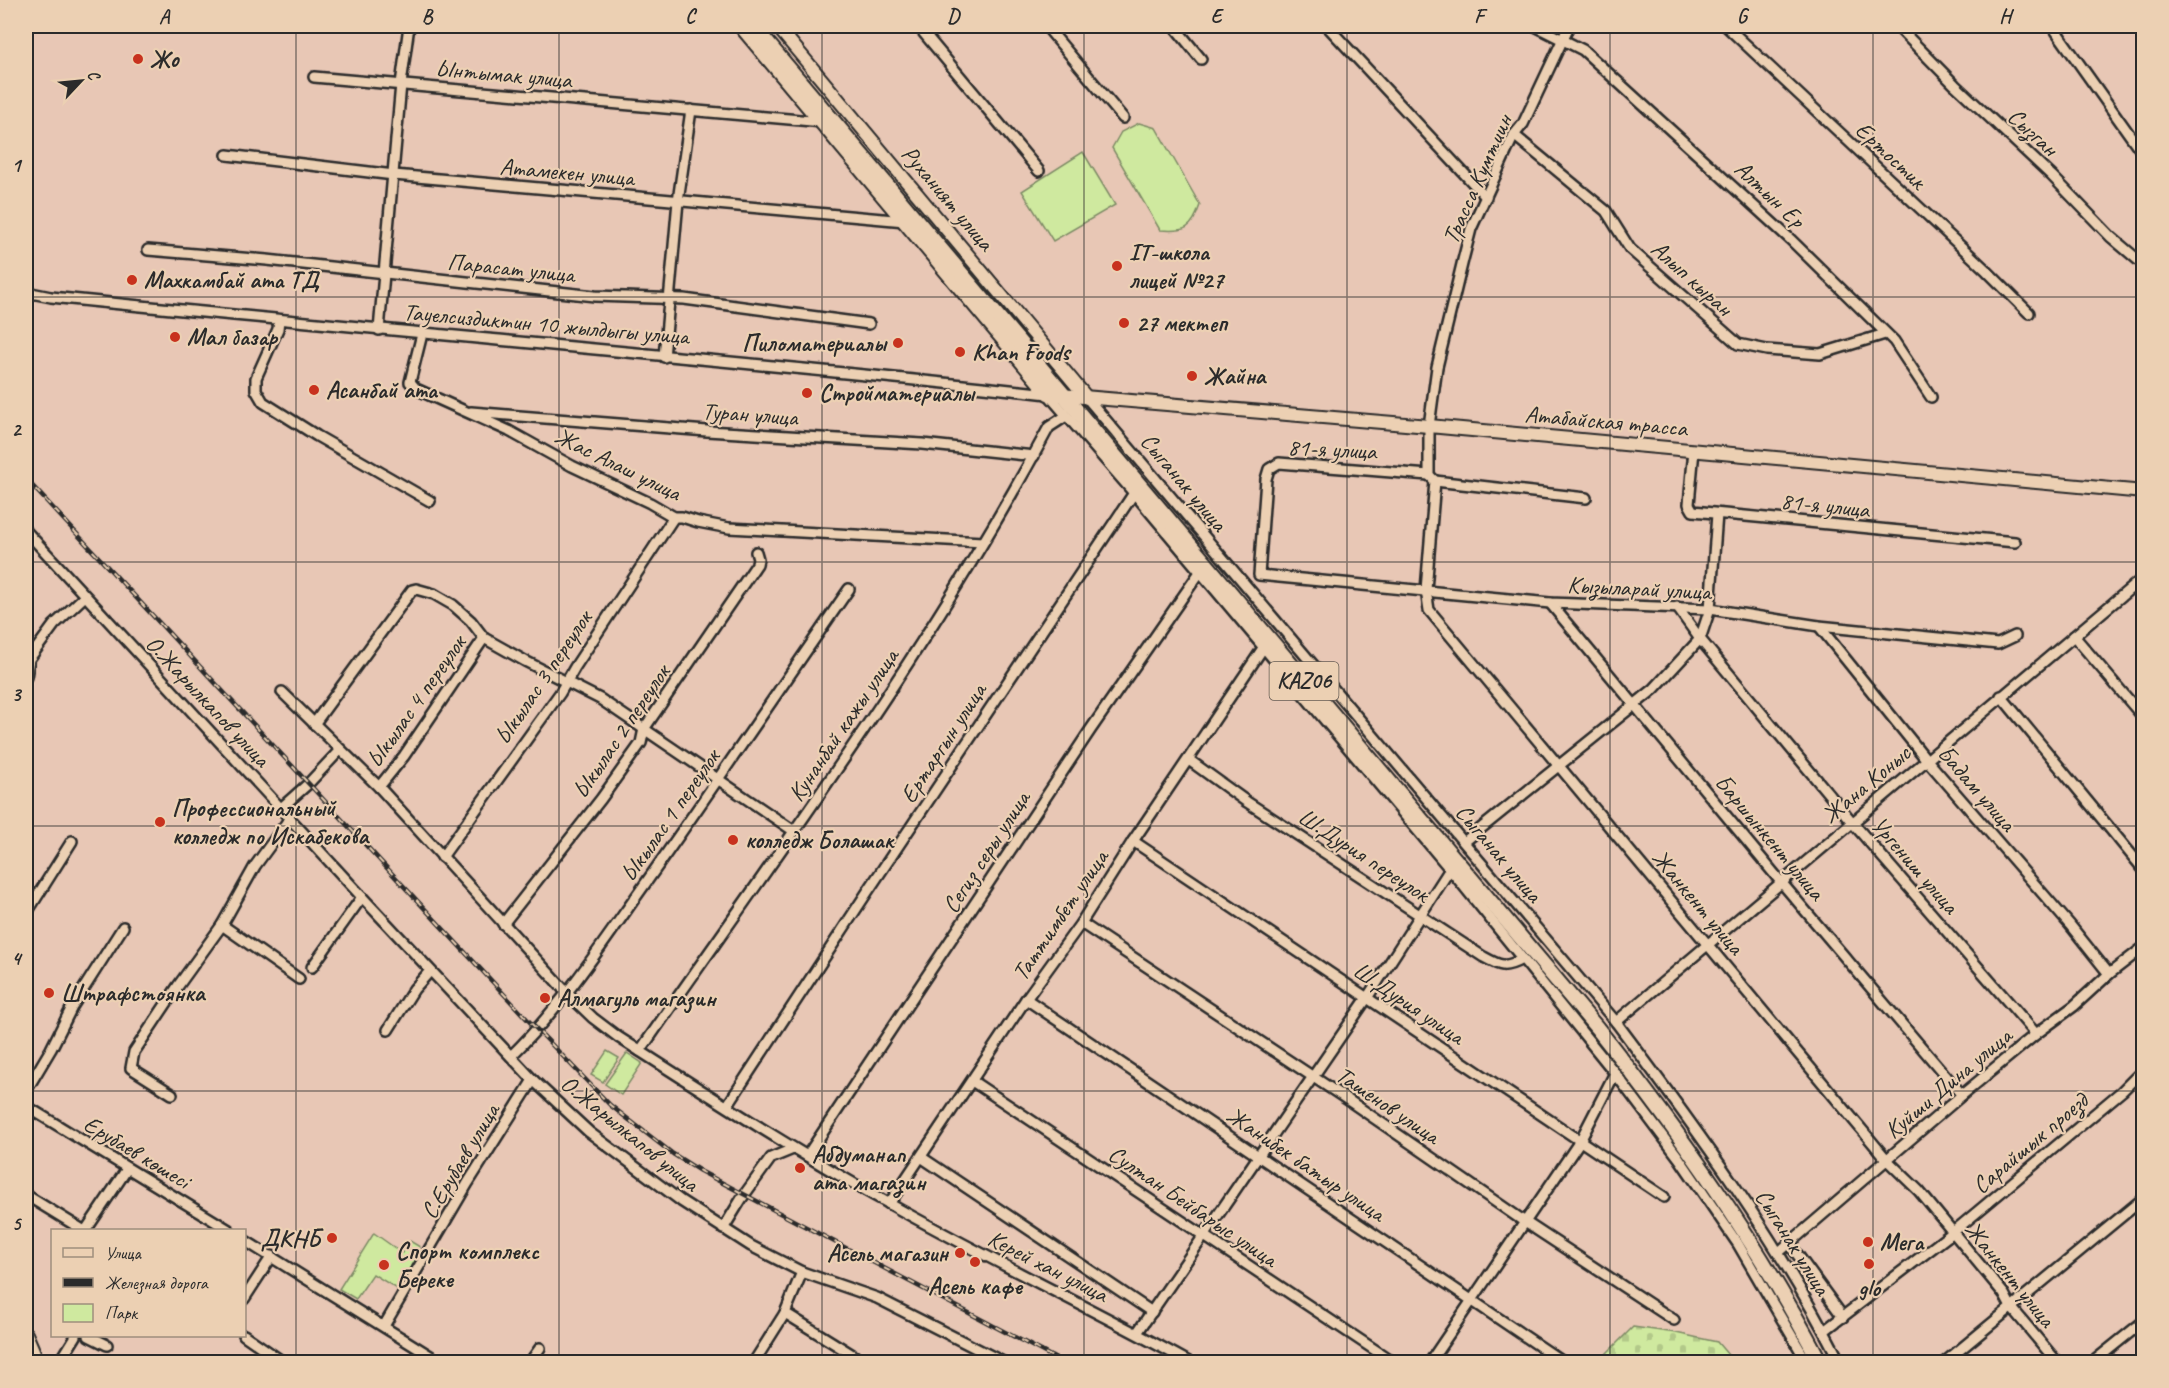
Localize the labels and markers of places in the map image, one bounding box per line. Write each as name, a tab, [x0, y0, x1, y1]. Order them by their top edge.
place label: Жо	[150, 44, 181, 74]
marker: Жо	[131, 52, 145, 66]
place label: IT-школа лицей №27	[1129, 237, 1225, 295]
marker: IT-школа лицей №27	[1110, 259, 1124, 273]
place label: Махкамбай ата ТД	[144, 265, 320, 295]
marker: Махкамбай ата ТД	[125, 273, 139, 287]
place label: 27 мектеп	[1136, 308, 1229, 338]
marker: 27 мектеп	[1117, 316, 1131, 330]
place label: Мал базар	[187, 322, 279, 352]
place label: Пиломатериалы	[742, 328, 888, 358]
marker: Мал базар	[168, 330, 182, 344]
marker: Пиломатериалы	[891, 336, 905, 350]
place label: Khan Foods	[972, 337, 1072, 367]
marker: Khan Foods	[953, 345, 967, 359]
place label: Жайна	[1204, 361, 1268, 391]
marker: Жайна	[1185, 369, 1199, 383]
place label: Асанбай ата	[326, 375, 439, 405]
place label: Стройматериалы	[819, 378, 976, 408]
marker: Асанбай ата	[307, 383, 321, 397]
marker: Стройматериалы	[800, 386, 814, 400]
place label: Профессиональный колледж по Искабекова	[172, 793, 371, 851]
marker: Профессиональный колледж по Искабекова	[153, 815, 167, 829]
place label: колледж Болашак	[745, 825, 896, 855]
marker: колледж Болашак	[726, 833, 740, 847]
place label: Штрафстоянка	[61, 978, 207, 1008]
place label: Алмагуль магазин	[557, 983, 718, 1014]
marker: Штрафстоянка	[42, 986, 56, 1000]
marker: Алмагуль магазин	[538, 991, 552, 1005]
place label: Абдуманап ата магазин	[812, 1139, 927, 1198]
marker: Абдуманап ата магазин	[793, 1161, 807, 1175]
place label: ДКНБ	[261, 1223, 324, 1253]
place label: Мега	[1880, 1227, 1925, 1257]
marker: ДКНБ	[325, 1231, 339, 1245]
marker: Мега	[1861, 1235, 1875, 1249]
place label: Спорт комплекс Береке	[396, 1236, 540, 1294]
place label: Асель магазин	[827, 1238, 949, 1268]
marker: Асель магазин	[953, 1246, 967, 1260]
marker: Асель кафе	[968, 1255, 982, 1269]
marker: glo	[1862, 1257, 1876, 1271]
marker: Спорт комплекс Береке	[377, 1258, 391, 1272]
place label: Асель кафе	[928, 1271, 1024, 1301]
place label: glo	[1858, 1273, 1882, 1303]

